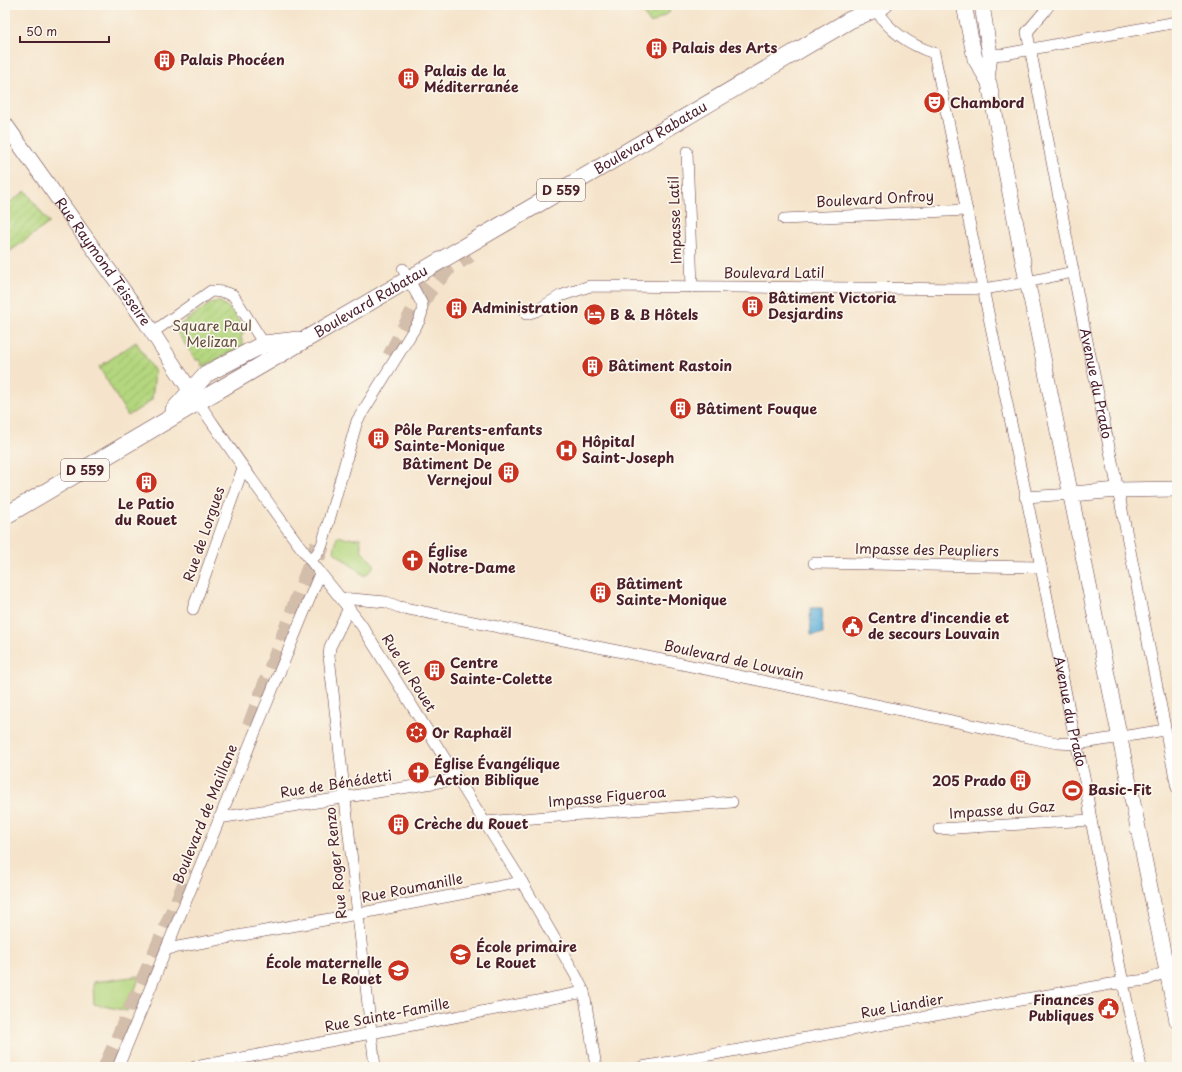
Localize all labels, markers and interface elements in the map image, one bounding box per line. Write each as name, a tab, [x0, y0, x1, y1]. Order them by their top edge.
scale bar	[20, 18, 109, 44]
text: 50 m	[26, 22, 57, 40]
building icon: Palais des Arts	[643, 35, 669, 61]
place label: Palais des Arts	[672, 37, 778, 58]
building icon: Palais Phocéen	[151, 47, 177, 73]
place label: Palais Phocéen	[180, 49, 285, 70]
place label: Palais de la Méditerranée	[424, 60, 519, 97]
building icon: Palais de la Méditerranée	[396, 66, 422, 92]
theatre icon: Chambord	[922, 90, 948, 116]
place label: Chambord	[950, 92, 1025, 113]
street label: Boulevard Rabatau	[589, 96, 711, 179]
street label: Impasse Latil	[662, 176, 687, 264]
road number: D 559	[537, 179, 585, 201]
street label: Boulevard Onfroy	[815, 185, 934, 212]
street label: Rue Raymond Teisseire	[50, 193, 156, 330]
street label: Boulevard Rabatau	[310, 259, 431, 342]
street label: Boulevard Latil	[724, 262, 824, 283]
place label: Bâtiment Victoria Desjardins	[768, 287, 897, 324]
building icon: Bâtiment Victoria Desjardins	[740, 293, 766, 319]
building icon: Administration	[443, 295, 469, 321]
place label: Administration	[471, 297, 578, 318]
hotel icon: B & B Hôtels	[582, 302, 608, 328]
place label: B & B Hôtels	[610, 304, 699, 325]
park label: Square Paul Melizan	[172, 315, 252, 352]
street label: Avenue du Prado	[1075, 326, 1118, 441]
building icon: Bâtiment Rastoin	[580, 353, 606, 379]
place label: Bâtiment Rastoin	[608, 355, 732, 376]
building icon: Bâtiment Fouque	[667, 396, 693, 422]
place label: Bâtiment Fouque	[696, 398, 817, 419]
place label: Pôle Parents-enfants Sainte-Monique	[394, 419, 542, 456]
building icon: Pôle Parents-enfants Sainte-Monique	[366, 425, 392, 451]
place label: Hôpital Saint-Joseph	[582, 431, 674, 468]
hospital icon: Hôpital Saint-Joseph	[554, 437, 580, 463]
place label: Bâtiment De Vernejoul	[402, 453, 492, 490]
road number: D 559	[61, 459, 109, 481]
building icon: Bâtiment De Vernejoul	[495, 459, 521, 485]
building icon: Le Patio du Rouet	[133, 469, 159, 495]
street label: Rue de Lorgues	[177, 483, 230, 584]
place label: Le Patio du Rouet	[115, 493, 178, 530]
street label: Impasse des Peupliers	[855, 538, 999, 561]
place label: Église Notre-Dame	[428, 541, 516, 578]
church icon: Église Notre-Dame	[399, 547, 425, 573]
place label: Bâtiment Sainte-Monique	[616, 573, 727, 610]
building icon: Bâtiment Sainte-Monique	[587, 579, 613, 605]
place label: Centre d'incendie et de secours Louvain	[868, 607, 1010, 644]
public building icon: Centre d'incendie et de secours Louvain	[839, 613, 865, 639]
street label: Rue du Rouet	[377, 630, 442, 716]
street label: Boulevard de Louvain	[662, 634, 806, 685]
place label: Centre Sainte-Colette	[450, 652, 553, 689]
street label: Avenue du Prado	[1049, 654, 1092, 769]
building icon: Centre Sainte-Colette	[421, 658, 447, 684]
synagogue icon: Or Raphaël	[403, 720, 429, 746]
place label: Or Raphaël	[432, 722, 512, 743]
street label: Boulevard de Maillane	[167, 741, 242, 887]
place label: Église Évangélique Action Biblique	[433, 753, 560, 790]
church icon: Église Évangélique Action Biblique	[405, 759, 431, 785]
street label: Rue de Bénédetti	[278, 764, 393, 803]
building icon: 205 Prado	[1008, 768, 1034, 794]
place label: 205 Prado	[932, 770, 1006, 791]
sports icon: Basic-Fit	[1059, 777, 1085, 803]
place label: Basic-Fit	[1088, 779, 1152, 800]
street label: Impasse Figueroa	[547, 781, 667, 812]
street label: Impasse du Gaz	[948, 795, 1056, 824]
street label: Rue Roger Renzo	[319, 806, 352, 920]
building icon: Crèche du Rouet	[385, 811, 411, 837]
place label: Crèche du Rouet	[414, 813, 529, 834]
street label: Rue Roumanille	[359, 867, 464, 908]
place label: École primaire Le Rouet	[476, 936, 577, 973]
school or university icon: École primaire Le Rouet	[448, 942, 474, 968]
place label: École maternelle Le Rouet	[266, 952, 382, 989]
school or university icon: École maternelle Le Rouet	[385, 958, 411, 984]
street label: Rue Liandier	[859, 988, 945, 1023]
place label: Finances Publiques	[1029, 989, 1094, 1026]
street label: Rue Sainte-Famille	[323, 992, 452, 1037]
public building icon: Finances Publiques	[1096, 995, 1122, 1021]

